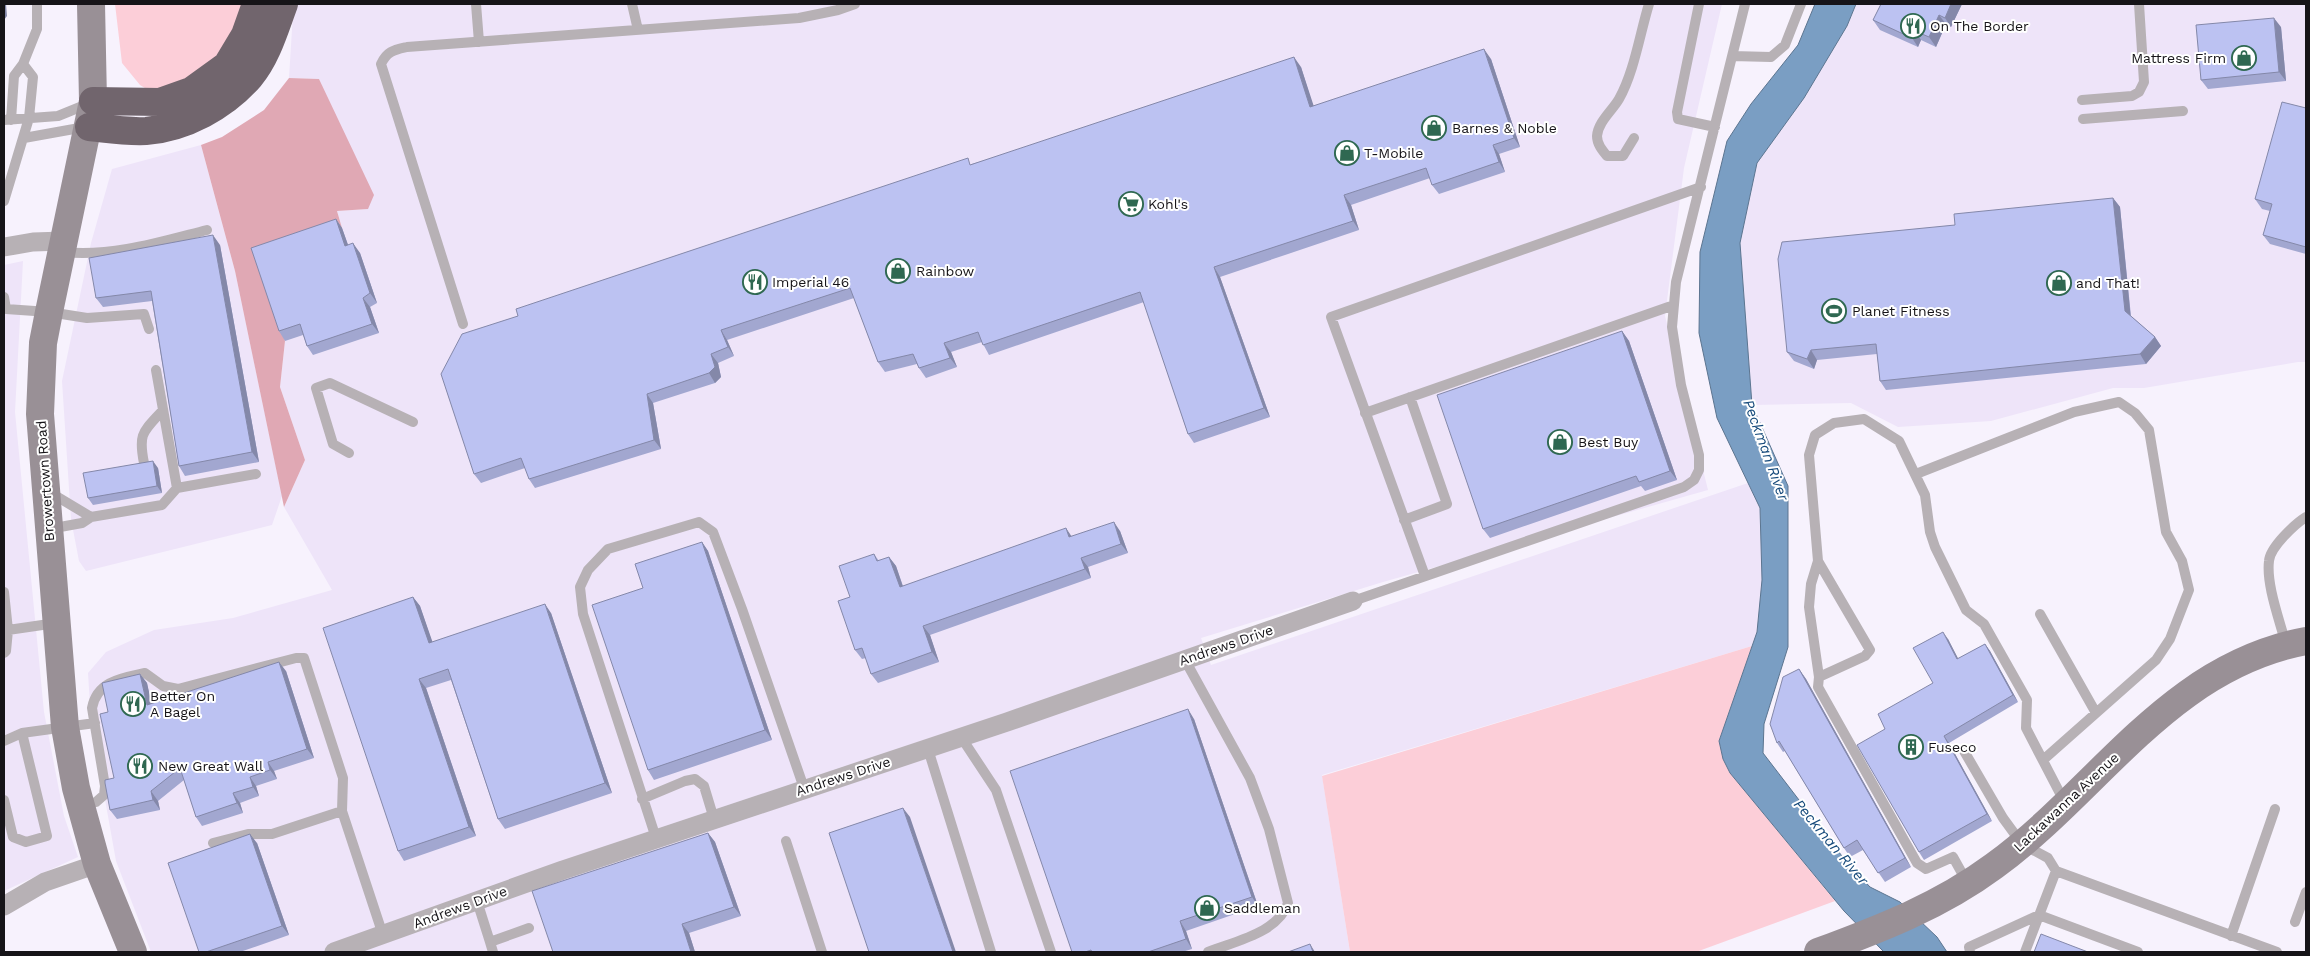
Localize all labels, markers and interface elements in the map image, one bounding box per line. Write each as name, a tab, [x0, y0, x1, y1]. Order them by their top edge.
restaurant icon: On The Border	[1900, 13, 1926, 39]
place label: On The Border	[1930, 18, 2029, 34]
shop icon: Mattress Firm	[2231, 45, 2257, 71]
place label: Mattress Firm	[2131, 50, 2226, 66]
shop icon: Barnes & Noble	[1421, 115, 1447, 141]
place label: Barnes & Noble	[1452, 120, 1557, 136]
shop icon: T-Mobile	[1334, 140, 1360, 166]
place label: T-Mobile	[1364, 145, 1423, 161]
supermarket icon: Kohl's	[1118, 191, 1144, 217]
place label: Kohl's	[1148, 196, 1188, 212]
shop icon: Rainbow	[885, 258, 911, 284]
place label: Rainbow	[916, 263, 975, 279]
restaurant icon: Imperial 46	[742, 269, 768, 295]
shop icon: and That!	[2046, 270, 2072, 296]
place label: Imperial 46	[772, 274, 849, 290]
place label: and That!	[2076, 275, 2140, 291]
sports icon: Planet Fitness	[1821, 298, 1847, 324]
place label: Planet Fitness	[1852, 303, 1950, 319]
water label: Peckman River	[1739, 397, 1793, 504]
street label: Browertown Road	[33, 420, 57, 542]
shop icon: Best Buy	[1547, 429, 1573, 455]
place label: Best Buy	[1578, 434, 1639, 450]
street label: Andrews Drive	[1177, 621, 1275, 669]
place label: Better On A Bagel	[150, 688, 215, 720]
restaurant icon: Better On A Bagel	[120, 691, 146, 717]
building icon: Fuseco	[1898, 734, 1924, 760]
place label: Fuseco	[1928, 739, 1976, 755]
street label: Lackawanna Avenue	[2010, 749, 2122, 855]
restaurant icon: New Great Wall	[127, 753, 153, 779]
street label: Andrews Drive	[794, 753, 892, 799]
place label: New Great Wall	[158, 758, 264, 774]
water label: Peckman River	[1790, 795, 1873, 889]
street label: Andrews Drive	[411, 883, 509, 931]
shop icon: Saddleman	[1194, 895, 1220, 921]
place label: Saddleman	[1224, 900, 1301, 916]

